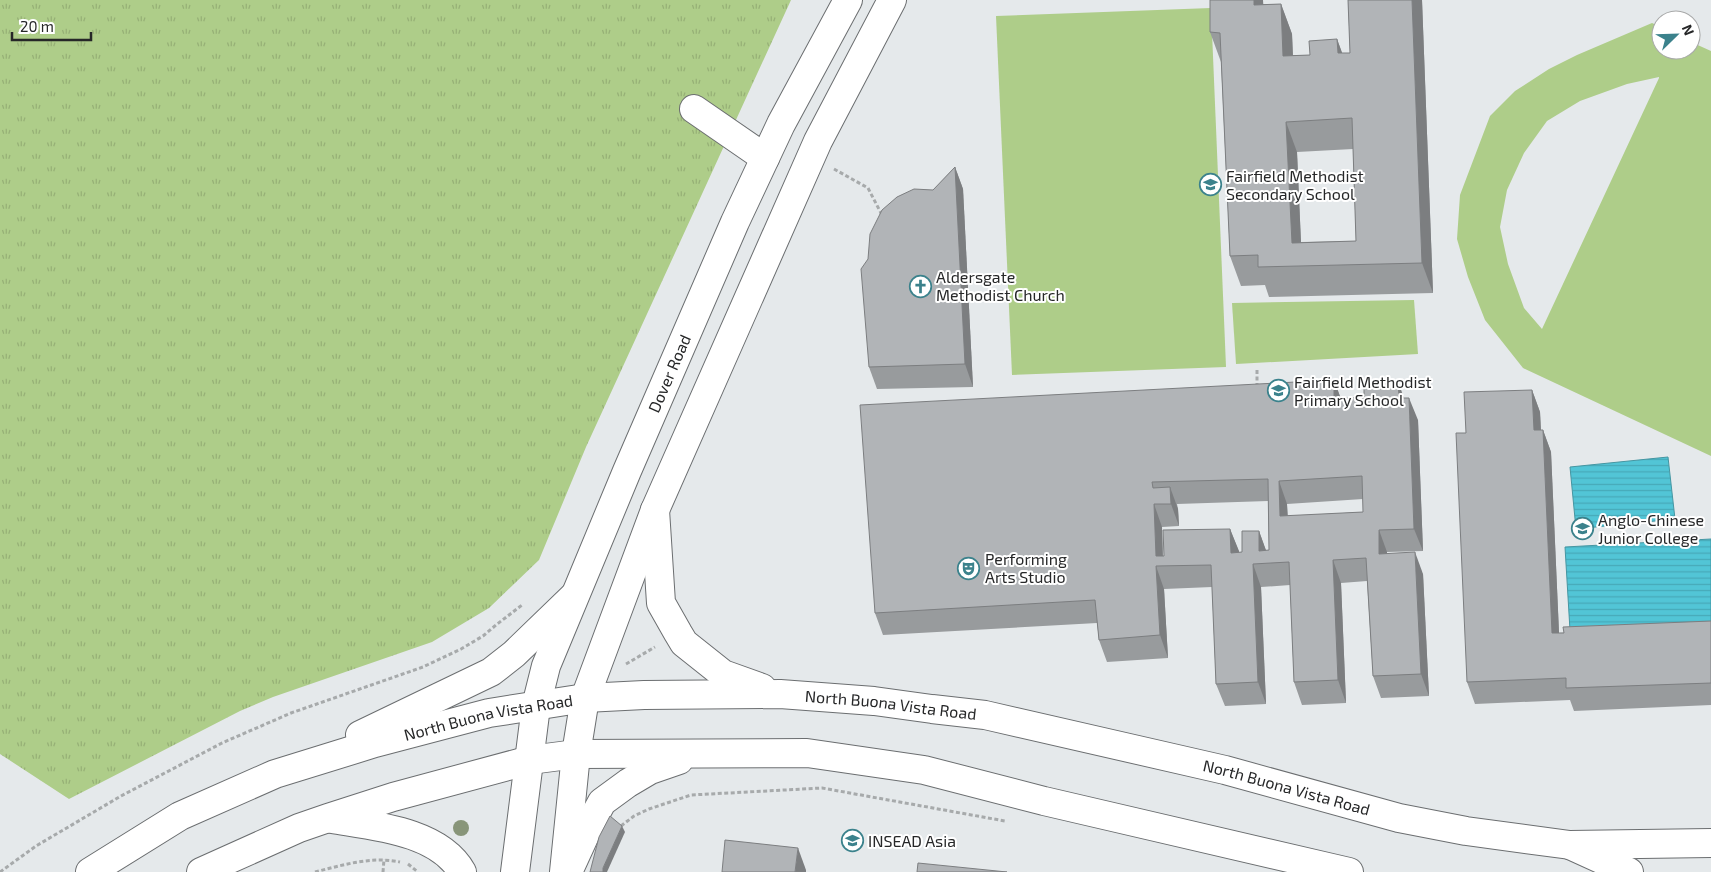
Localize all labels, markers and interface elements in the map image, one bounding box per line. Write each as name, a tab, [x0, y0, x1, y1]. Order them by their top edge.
scale bar	[12, 10, 91, 42]
north arrow	[1651, 10, 1701, 60]
text: 20 m	[20, 17, 54, 35]
text: N	[1679, 22, 1698, 38]
place label: Fairfield Methodist Secondary School	[1226, 166, 1364, 203]
school or university icon: Fairfield Methodist Secondary School	[1198, 173, 1222, 197]
place label: Aldersgate Methodist Church	[936, 267, 1065, 304]
church icon: Aldersgate Methodist Church	[908, 274, 932, 298]
street label: Dover Road	[644, 331, 694, 415]
place label: Fairfield Methodist Primary School	[1294, 372, 1432, 409]
school or university icon: Fairfield Methodist Primary School	[1266, 379, 1290, 403]
place label: Anglo-Chinese Junior College	[1598, 510, 1704, 547]
school or university icon: Anglo-Chinese Junior College	[1570, 517, 1594, 541]
place label: Performing Arts Studio	[985, 549, 1067, 586]
theatre icon: Performing Arts Studio	[957, 556, 981, 580]
street label: North Buona Vista Road	[804, 686, 978, 723]
street label: North Buona Vista Road	[402, 690, 574, 744]
street label: North Buona Vista Road	[1201, 755, 1372, 819]
school or university icon: INSEAD Asia	[840, 829, 864, 853]
place label: INSEAD Asia	[868, 831, 956, 850]

